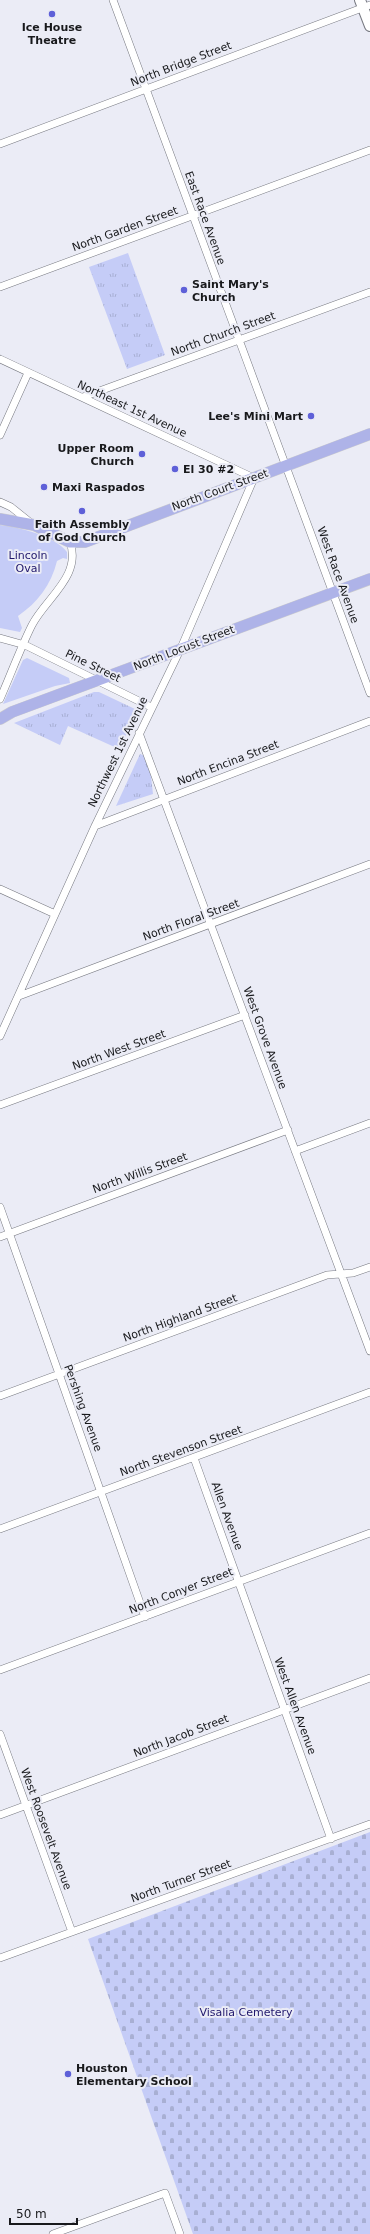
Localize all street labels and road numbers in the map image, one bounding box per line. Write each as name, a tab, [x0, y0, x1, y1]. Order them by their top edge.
street label: North Bridge Street	[129, 39, 234, 89]
street label: East Race Avenue	[182, 169, 228, 267]
street label: North Garden Street	[70, 204, 180, 254]
street label: North Church Street	[169, 309, 278, 359]
street label: Northeast 1st Avenue	[75, 378, 189, 440]
street label: North Court Street	[170, 466, 271, 513]
street label: West Race Avenue	[314, 525, 362, 625]
street label: North Locust Street	[132, 623, 237, 673]
street label: Pine Street	[63, 647, 123, 685]
street label: Northwest 1st Avenue	[86, 694, 151, 809]
street label: North Encina Street	[175, 737, 281, 788]
street label: North Floral Street	[141, 896, 242, 943]
street label: West Grove Avenue	[240, 985, 290, 1091]
street label: North West Street	[71, 1027, 168, 1073]
street label: North Willis Street	[91, 1150, 190, 1196]
street label: North Highland Street	[121, 1291, 239, 1345]
street label: Pershing Avenue	[61, 1363, 105, 1453]
street label: North Stevenson Street	[118, 1423, 244, 1479]
street label: Allen Avenue	[209, 1480, 245, 1552]
street label: North Conyer Street	[127, 1565, 235, 1617]
street label: West Allen Avenue	[271, 1656, 319, 1756]
street label: North Jacob Street	[132, 1712, 231, 1760]
street label: West Roosevelt Avenue	[18, 1766, 74, 1892]
street label: North Turner Street	[129, 1857, 234, 1905]

